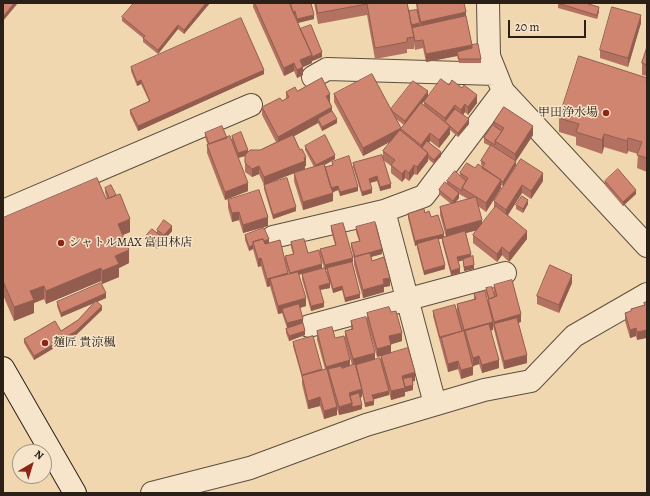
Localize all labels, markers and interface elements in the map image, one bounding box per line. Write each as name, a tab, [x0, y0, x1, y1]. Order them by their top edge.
scale bar	[510, 12, 588, 38]
text: 20 m	[515, 19, 539, 35]
place label: 甲田浄水場	[538, 106, 598, 120]
marker: 甲田浄水場	[601, 108, 611, 118]
place label: シャトルMAX 富田林店	[69, 236, 192, 250]
marker: シャトルMAX 富田林店	[56, 238, 66, 248]
place label: 麺匠 貴涼楓	[53, 336, 115, 350]
marker: 麺匠 貴涼楓	[40, 338, 50, 348]
north arrow	[12, 444, 52, 484]
text: N	[31, 447, 47, 463]

